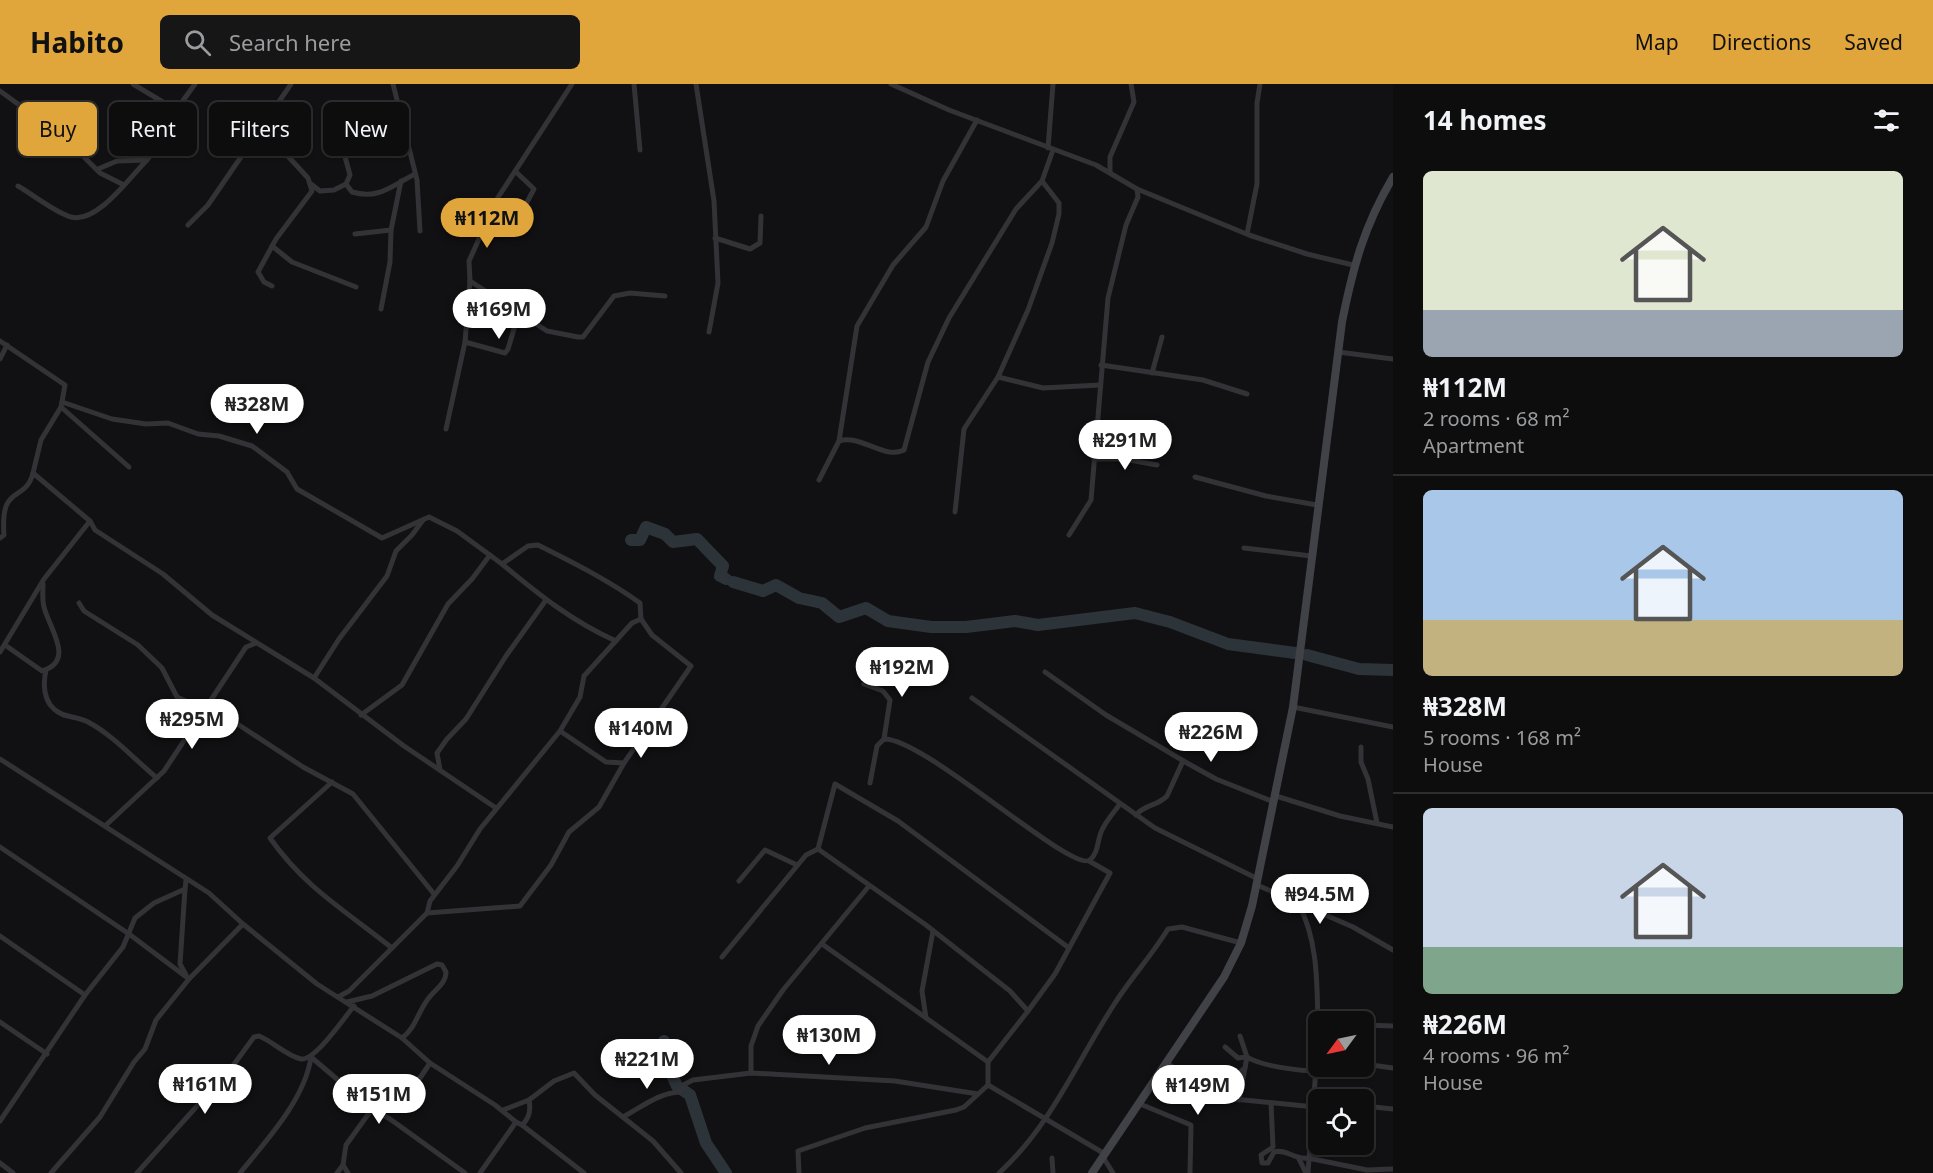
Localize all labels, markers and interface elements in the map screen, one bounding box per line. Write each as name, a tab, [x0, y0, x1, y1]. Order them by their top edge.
search box	[160, 15, 580, 69]
text: Habito	[30, 23, 124, 61]
icon: search	[181, 26, 214, 59]
text: Search here	[229, 27, 351, 57]
text: Map	[1635, 28, 1679, 56]
text: Directions	[1712, 28, 1811, 56]
text: Saved	[1844, 28, 1903, 56]
chip: Buy	[18, 102, 97, 156]
chip: Rent	[109, 102, 197, 156]
chip: Filters	[209, 102, 311, 156]
chip: New	[323, 102, 409, 156]
text: 14 homes	[1423, 102, 1547, 138]
icon: filters	[1870, 104, 1903, 137]
pin: ₦112M	[445, 198, 529, 249]
text: ₦112M	[455, 204, 519, 231]
icon: home	[1609, 210, 1717, 318]
pin: ₦169M	[457, 289, 541, 340]
text: ₦169M	[467, 295, 531, 322]
text: ₦112M	[1423, 369, 1507, 405]
pin: ₦328M	[215, 384, 299, 435]
text: ₦328M	[225, 390, 289, 417]
text: 2 rooms · 68 m²	[1423, 405, 1570, 432]
pin: ₦291M	[1083, 420, 1167, 471]
text: ₦291M	[1093, 426, 1157, 453]
text: Apartment	[1423, 432, 1524, 459]
icon: home	[1609, 529, 1717, 637]
pin: ₦192M	[860, 647, 944, 698]
text: ₦192M	[870, 653, 934, 680]
text: ₦328M	[1423, 688, 1507, 724]
pin: ₦295M	[150, 699, 234, 750]
text: ₦295M	[160, 705, 224, 732]
pin: ₦140M	[599, 708, 683, 759]
pin: ₦226M	[1169, 712, 1253, 763]
text: ₦140M	[609, 714, 673, 741]
text: ₦226M	[1179, 718, 1243, 745]
text: 5 rooms · 168 m²	[1423, 724, 1581, 751]
text: House	[1423, 751, 1483, 778]
icon: home	[1609, 847, 1717, 955]
pin: ₦94.5M	[1271, 874, 1369, 925]
text: ₦94.5M	[1285, 880, 1355, 907]
text: ₦226M	[1423, 1006, 1507, 1042]
north arrow	[1308, 1011, 1374, 1077]
map controls	[1308, 1011, 1374, 1155]
pin: ₦130M	[787, 1015, 871, 1066]
text: ₦130M	[797, 1021, 861, 1048]
pin: ₦221M	[605, 1039, 689, 1090]
text: 4 rooms · 96 m²	[1423, 1042, 1570, 1069]
text: ₦221M	[615, 1045, 679, 1072]
pin: ₦161M	[163, 1064, 247, 1115]
pin: ₦149M	[1156, 1065, 1240, 1116]
text: House	[1423, 1069, 1483, 1096]
text: ₦161M	[173, 1070, 237, 1097]
text: ₦149M	[1166, 1071, 1230, 1098]
pin: ₦151M	[337, 1074, 421, 1125]
text: ₦151M	[347, 1080, 411, 1107]
button: locate	[1308, 1089, 1374, 1155]

